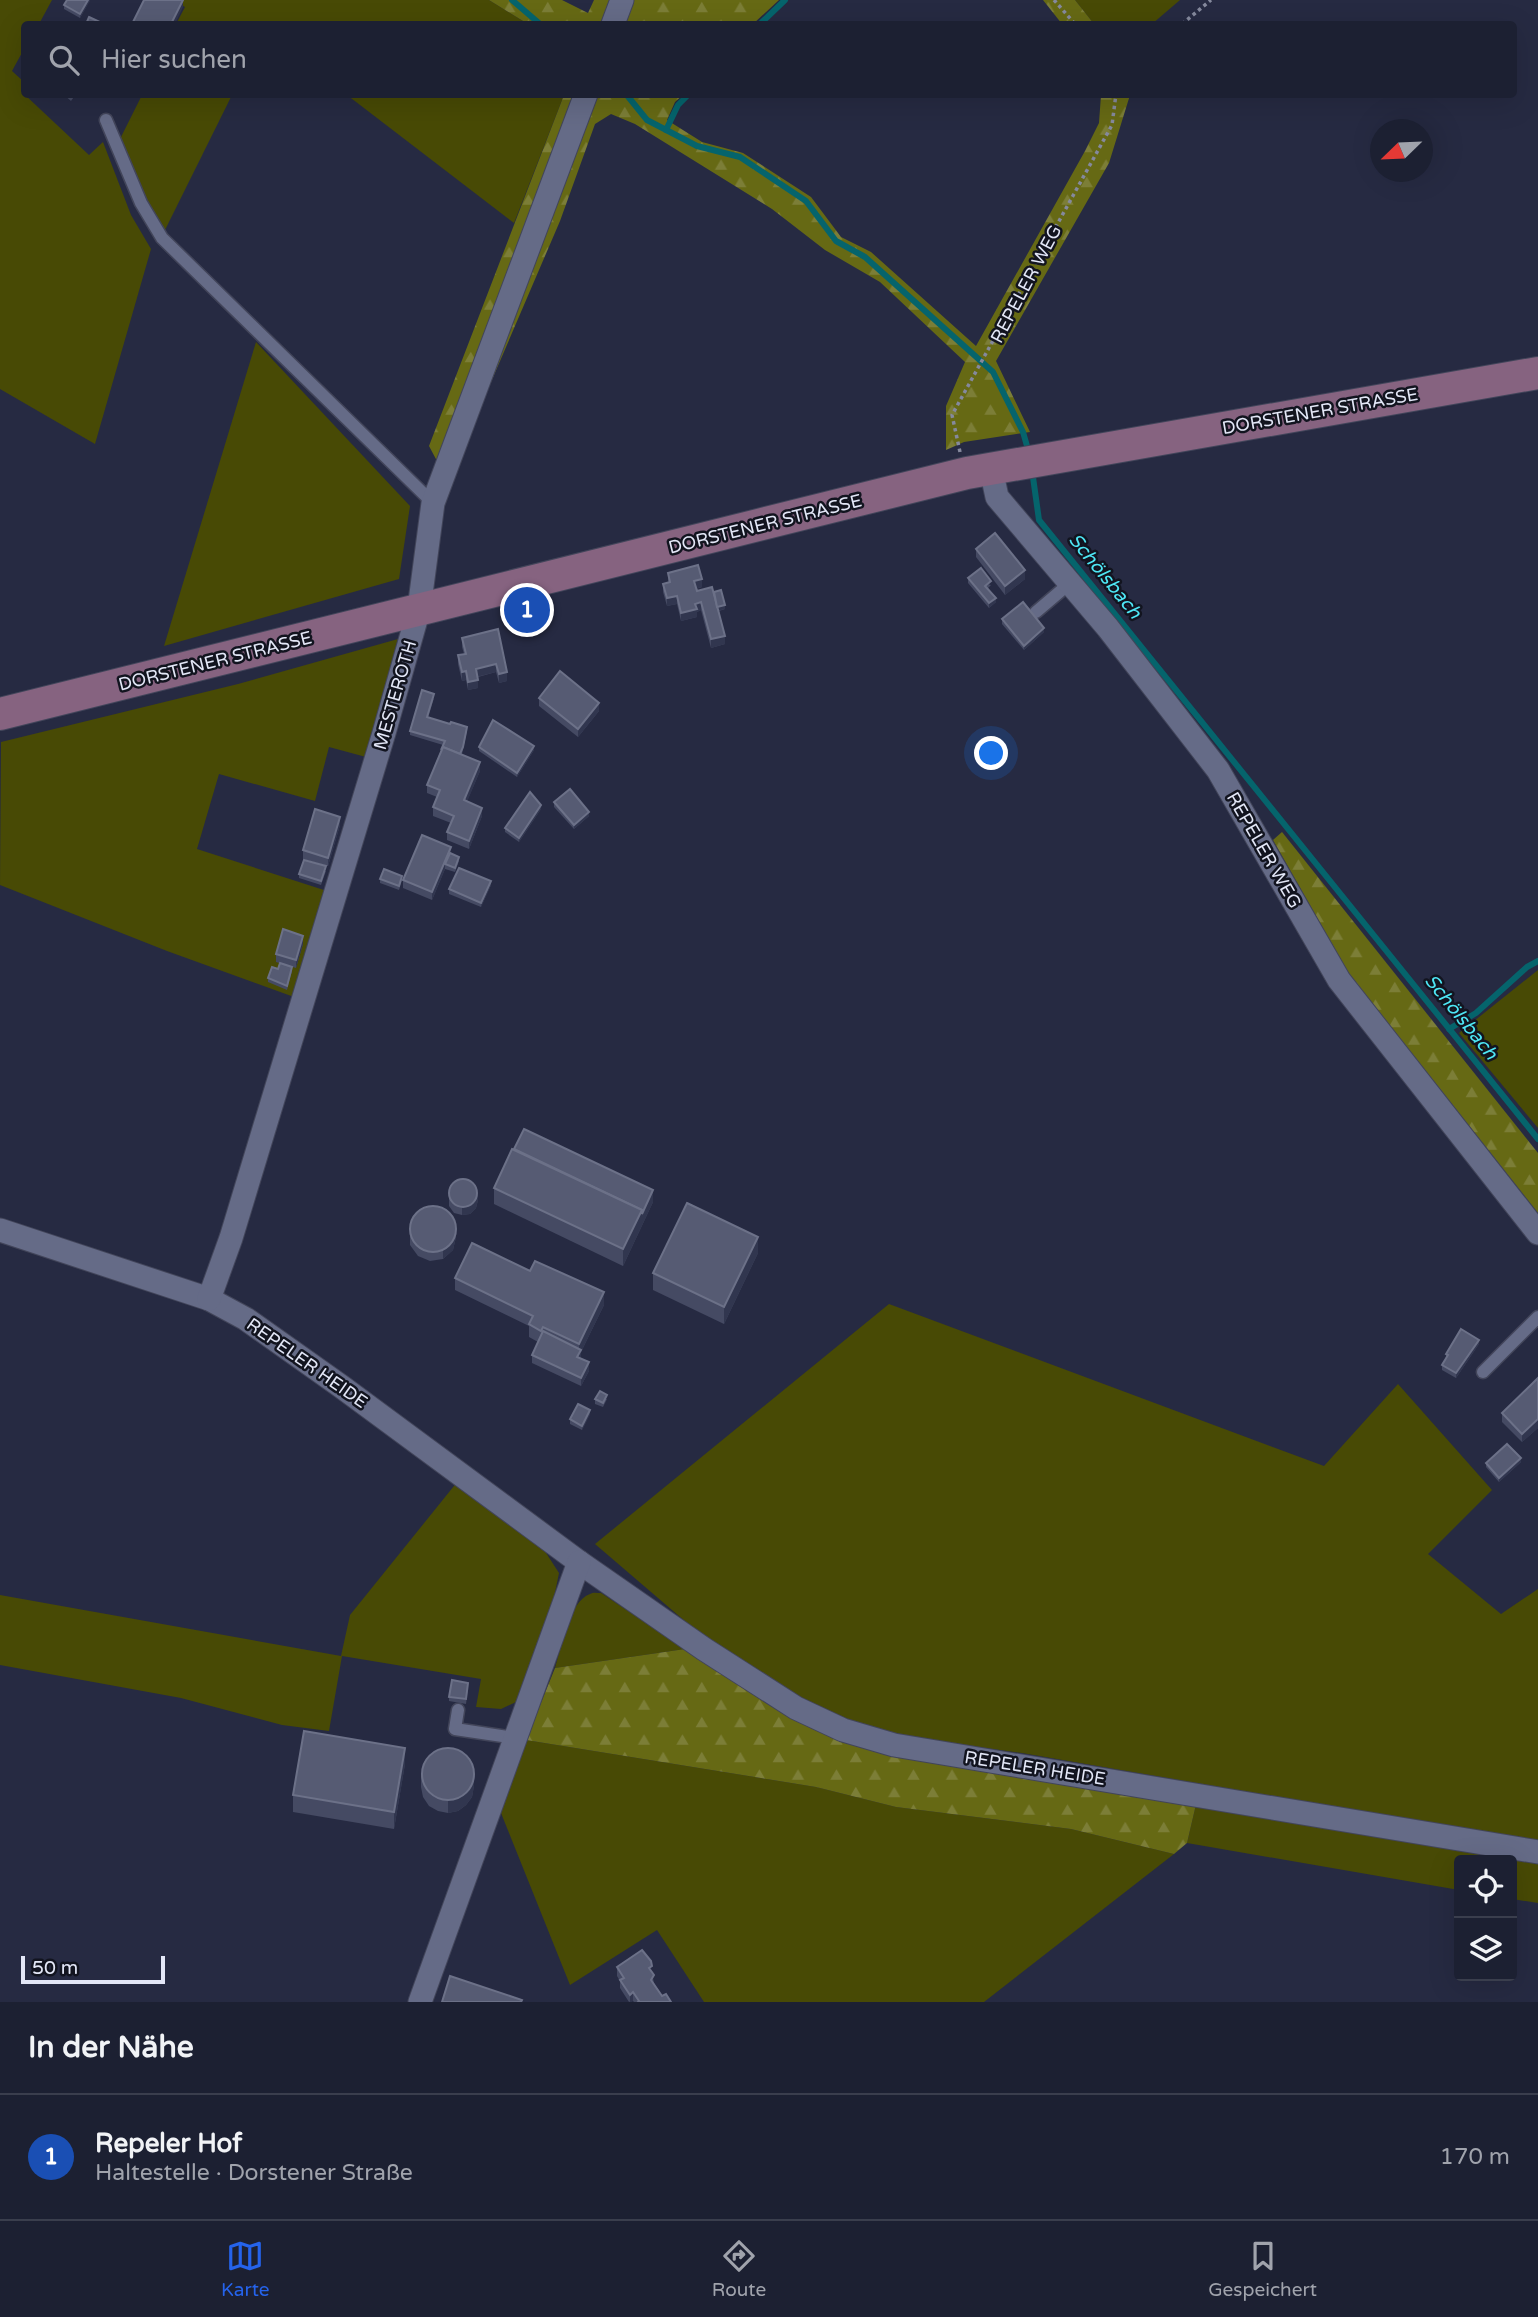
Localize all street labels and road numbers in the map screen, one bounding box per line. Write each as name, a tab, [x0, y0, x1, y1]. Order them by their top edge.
street label: REPELER WEG	[986, 221, 1066, 347]
street label: DORSTENER STRASSE	[1220, 383, 1420, 439]
street label: DORSTENER STRASSE	[666, 489, 864, 559]
street label: DORSTENER STRASSE	[116, 626, 314, 696]
street label: MESTEROTH	[369, 638, 421, 752]
street label: REPELER WEG	[1222, 788, 1306, 912]
street label: REPELER HEIDE	[242, 1313, 372, 1413]
street label: REPELER HEIDE	[963, 1746, 1107, 1790]

